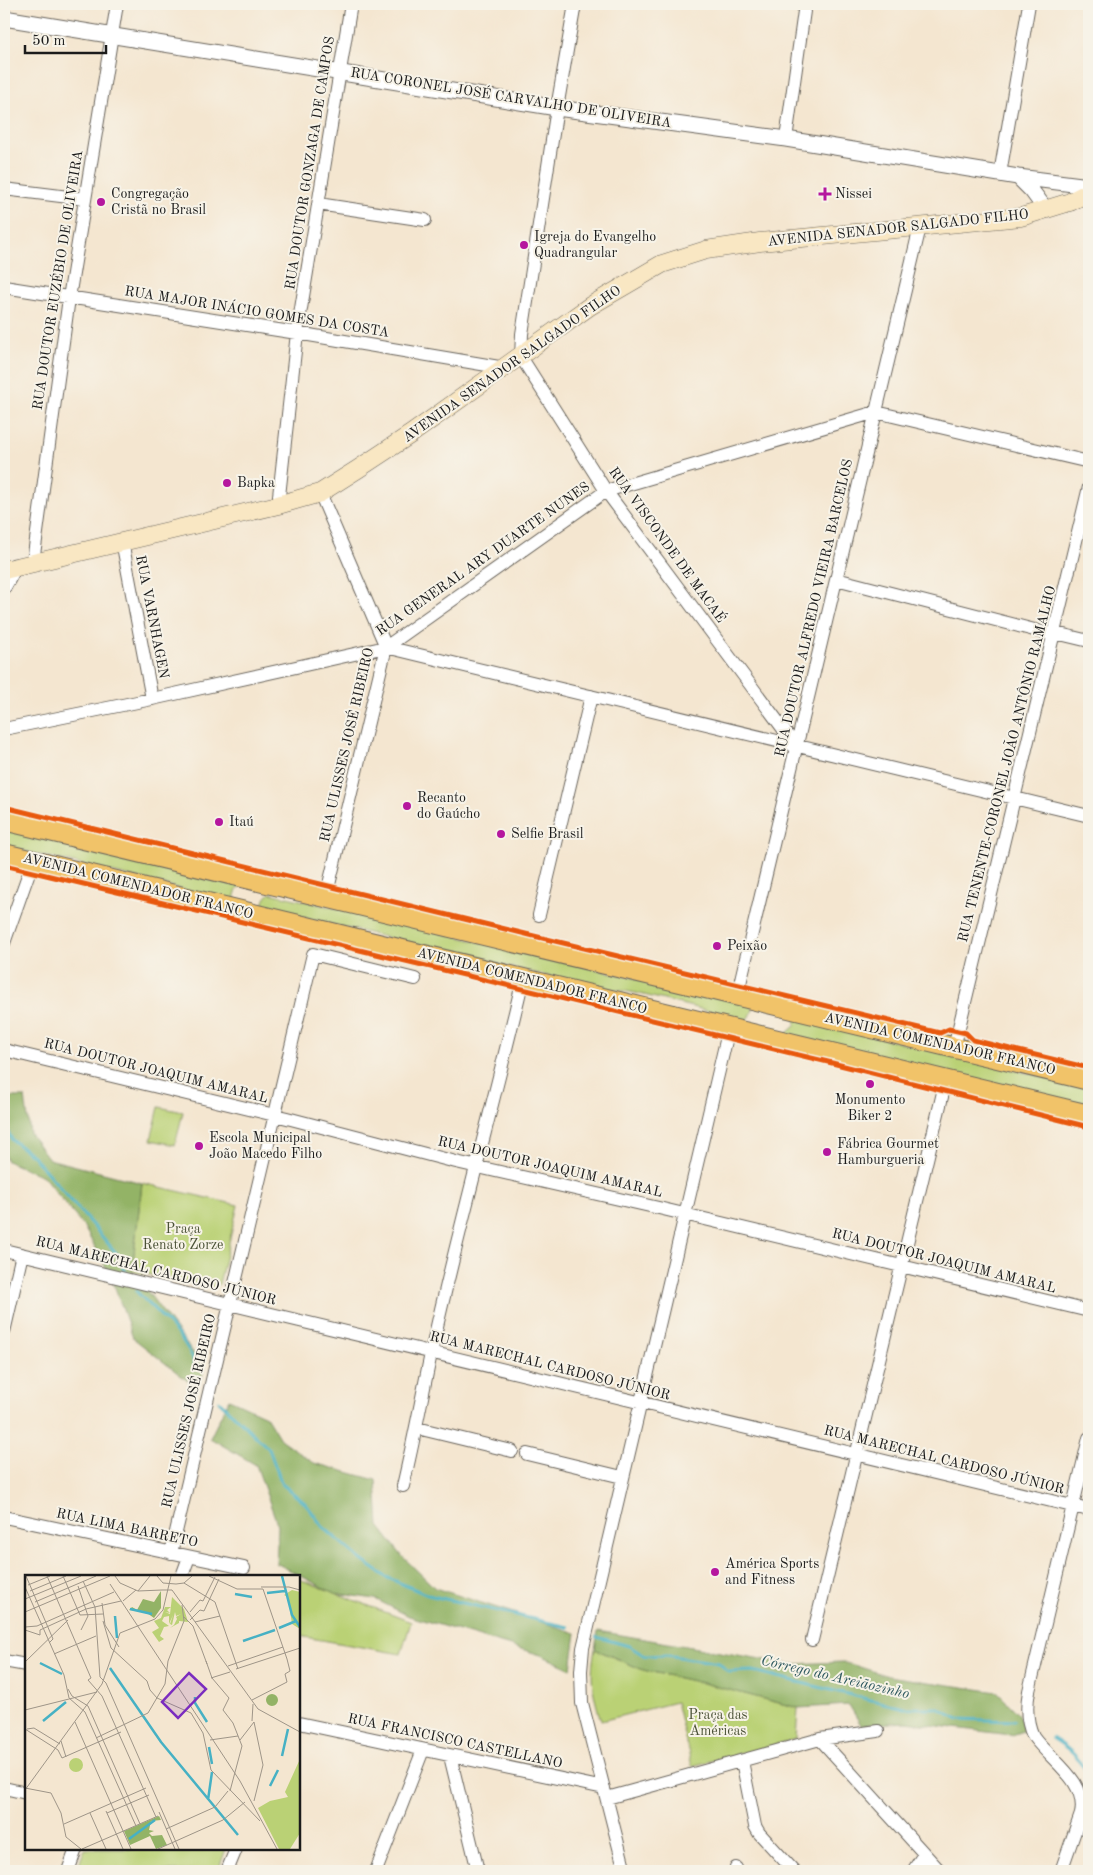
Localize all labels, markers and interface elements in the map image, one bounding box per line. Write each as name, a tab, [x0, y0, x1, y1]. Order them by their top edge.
scale bar	[25, 22, 106, 54]
text: 50 m	[32, 34, 66, 49]
street label: RUA DOUTOR GONZAGA DE CAMPOS	[283, 35, 337, 291]
street label: RUA CORONEL JOSÉ CARVALHO DE OLIVEIRA	[349, 63, 673, 130]
street label: RUA DOUTOR EUZÉBIO DE OLIVEIRA	[28, 148, 86, 411]
place label: Congregação Cristã no Brasil	[111, 187, 206, 217]
place label: Nissei	[835, 187, 872, 201]
marker: Nissei	[819, 188, 831, 200]
marker: Congregação Cristã no Brasil	[95, 196, 107, 208]
street label: AVENIDA SENADOR SALGADO FILHO	[767, 207, 1029, 249]
place label: Igreja do Evangelho Quadrangular	[534, 230, 656, 260]
marker: Igreja do Evangelho Quadrangular	[518, 239, 530, 251]
street label: RUA MAJOR INÁCIO GOMES DA COSTA	[124, 281, 391, 340]
street label: AVENIDA SENADOR SALGADO FILHO	[401, 283, 624, 445]
street label: RUA DOUTOR ALFREDO VIEIRA BARCELOS	[773, 458, 855, 758]
street label: RUA VISCONDE DE MACAÉ	[606, 463, 730, 625]
place label: Bapka	[237, 476, 275, 490]
marker: Bapka	[221, 477, 233, 489]
street label: RUA GENERAL ARY DUARTE NUNES	[374, 480, 592, 638]
street label: RUA VARNHAGEN	[133, 554, 171, 680]
street label: RUA TENENTE-CORONEL JOÃO ANTÔNIO RAMALHO	[953, 583, 1058, 944]
street label: RUA ULISSES JOSÉ RIBEIRO	[315, 646, 376, 844]
place label: Recanto do Gaúcho	[417, 791, 480, 821]
marker: Recanto do Gaúcho	[401, 800, 413, 812]
place label: Itaú	[229, 815, 254, 829]
marker: Itaú	[213, 816, 225, 828]
place label: Selfie Brasil	[511, 827, 584, 841]
marker: Selfie Brasil	[495, 828, 507, 840]
street label: AVENIDA COMENDADOR FRANCO	[21, 851, 255, 921]
place label: Peixão	[727, 939, 767, 953]
marker: Peixão	[711, 940, 723, 952]
street label: AVENIDA COMENDADOR FRANCO	[415, 946, 649, 1016]
street label: AVENIDA COMENDADOR FRANCO	[823, 1011, 1057, 1077]
street label: RUA DOUTOR JOAQUIM AMARAL	[43, 1036, 269, 1106]
marker: Monumento Biker 2	[864, 1078, 876, 1090]
place label: Monumento Biker 2	[835, 1093, 905, 1123]
place label: Escola Municipal João Macedo Filho	[209, 1131, 322, 1161]
street label: RUA DOUTOR JOAQUIM AMARAL	[436, 1134, 664, 1200]
place label: Fábrica Gourmet Hamburgueria	[837, 1137, 939, 1167]
marker: Escola Municipal João Macedo Filho	[193, 1140, 205, 1152]
marker: Fábrica Gourmet Hamburgueria	[821, 1146, 833, 1158]
park label: Praça Renato Zorze	[142, 1222, 224, 1252]
street label: RUA DOUTOR JOAQUIM AMARAL	[831, 1226, 1057, 1296]
street label: RUA MARECHAL CARDOSO JÚNIOR	[34, 1230, 279, 1308]
street label: RUA ULISSES JOSÉ RIBEIRO	[157, 1312, 218, 1510]
street label: RUA MARECHAL CARDOSO JÚNIOR	[428, 1325, 673, 1403]
street label: RUA MARECHAL CARDOSO JÚNIOR	[822, 1419, 1067, 1497]
street label: RUA LIMA BARRETO	[55, 1506, 199, 1550]
place label: América Sports and Fitness	[725, 1557, 819, 1587]
marker: América Sports and Fitness	[709, 1566, 721, 1578]
inset map	[25, 1575, 300, 1850]
water label: Córrego do Areiãozinho	[759, 1654, 911, 1702]
park label: Praça das Américas	[688, 1708, 748, 1738]
street label: RUA FRANCISCO CASTELLANO	[346, 1711, 564, 1771]

